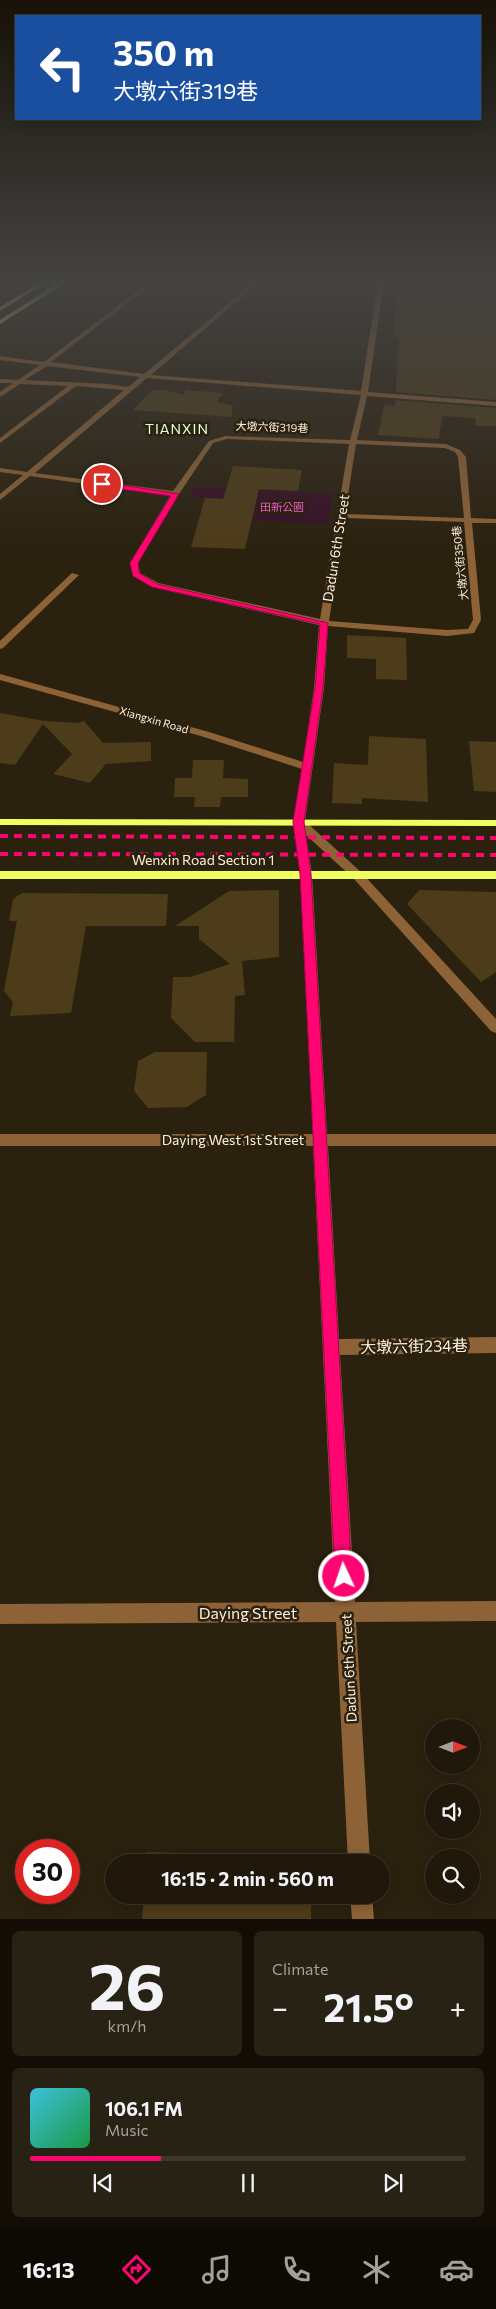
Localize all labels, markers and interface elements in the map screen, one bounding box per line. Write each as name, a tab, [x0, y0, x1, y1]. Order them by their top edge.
text: 350 m	[113, 30, 214, 73]
icon: left	[30, 35, 95, 100]
text: 大墩六街319巷	[113, 77, 258, 104]
street label: 大墩六街319巷	[235, 419, 309, 434]
district label: TIANXIN	[145, 420, 209, 437]
pin	[81, 463, 123, 505]
icon: arrive	[88, 470, 116, 498]
street label: Dadun 6th Street	[319, 493, 352, 603]
park label: 田新公園	[260, 500, 304, 513]
street label: 大墩六街350巷	[449, 525, 470, 601]
street label: Xiangxin Road	[118, 703, 190, 736]
street label: Wenxin Road Section 1	[132, 851, 274, 868]
street label: Daying West 1st Street	[162, 1131, 304, 1148]
street label: 大墩六街234巷	[360, 1335, 468, 1356]
position arrow	[317, 1549, 369, 1601]
street label: Daying Street	[199, 1603, 298, 1622]
street label: Dadun 6th Street	[337, 1613, 360, 1723]
north arrow	[425, 1719, 480, 1774]
map controls	[425, 1719, 480, 1904]
button: sound	[425, 1784, 480, 1839]
speed limit sign: 30	[15, 1839, 80, 1904]
button: search	[425, 1849, 480, 1904]
text: 16:15 · 2 min · 560 m	[161, 1867, 334, 1890]
text: 26	[89, 1944, 165, 2023]
text: Climate	[272, 1959, 328, 1978]
text: 21.5°	[324, 1983, 414, 2030]
text: −	[272, 1990, 288, 2024]
text: +	[450, 1990, 466, 2024]
text: km/h	[108, 2016, 146, 2035]
text: 106.1 FM	[105, 2097, 183, 2120]
text: Music	[105, 2120, 149, 2139]
icon: previous	[89, 2169, 117, 2197]
icon: pause	[234, 2169, 262, 2197]
icon: next	[379, 2169, 407, 2197]
icon: directions	[119, 2252, 154, 2287]
icon: music	[199, 2252, 234, 2287]
icon: phone	[279, 2252, 314, 2287]
icon: climate	[359, 2252, 394, 2287]
icon: car	[439, 2252, 474, 2287]
text: 16:13	[22, 2256, 75, 2283]

